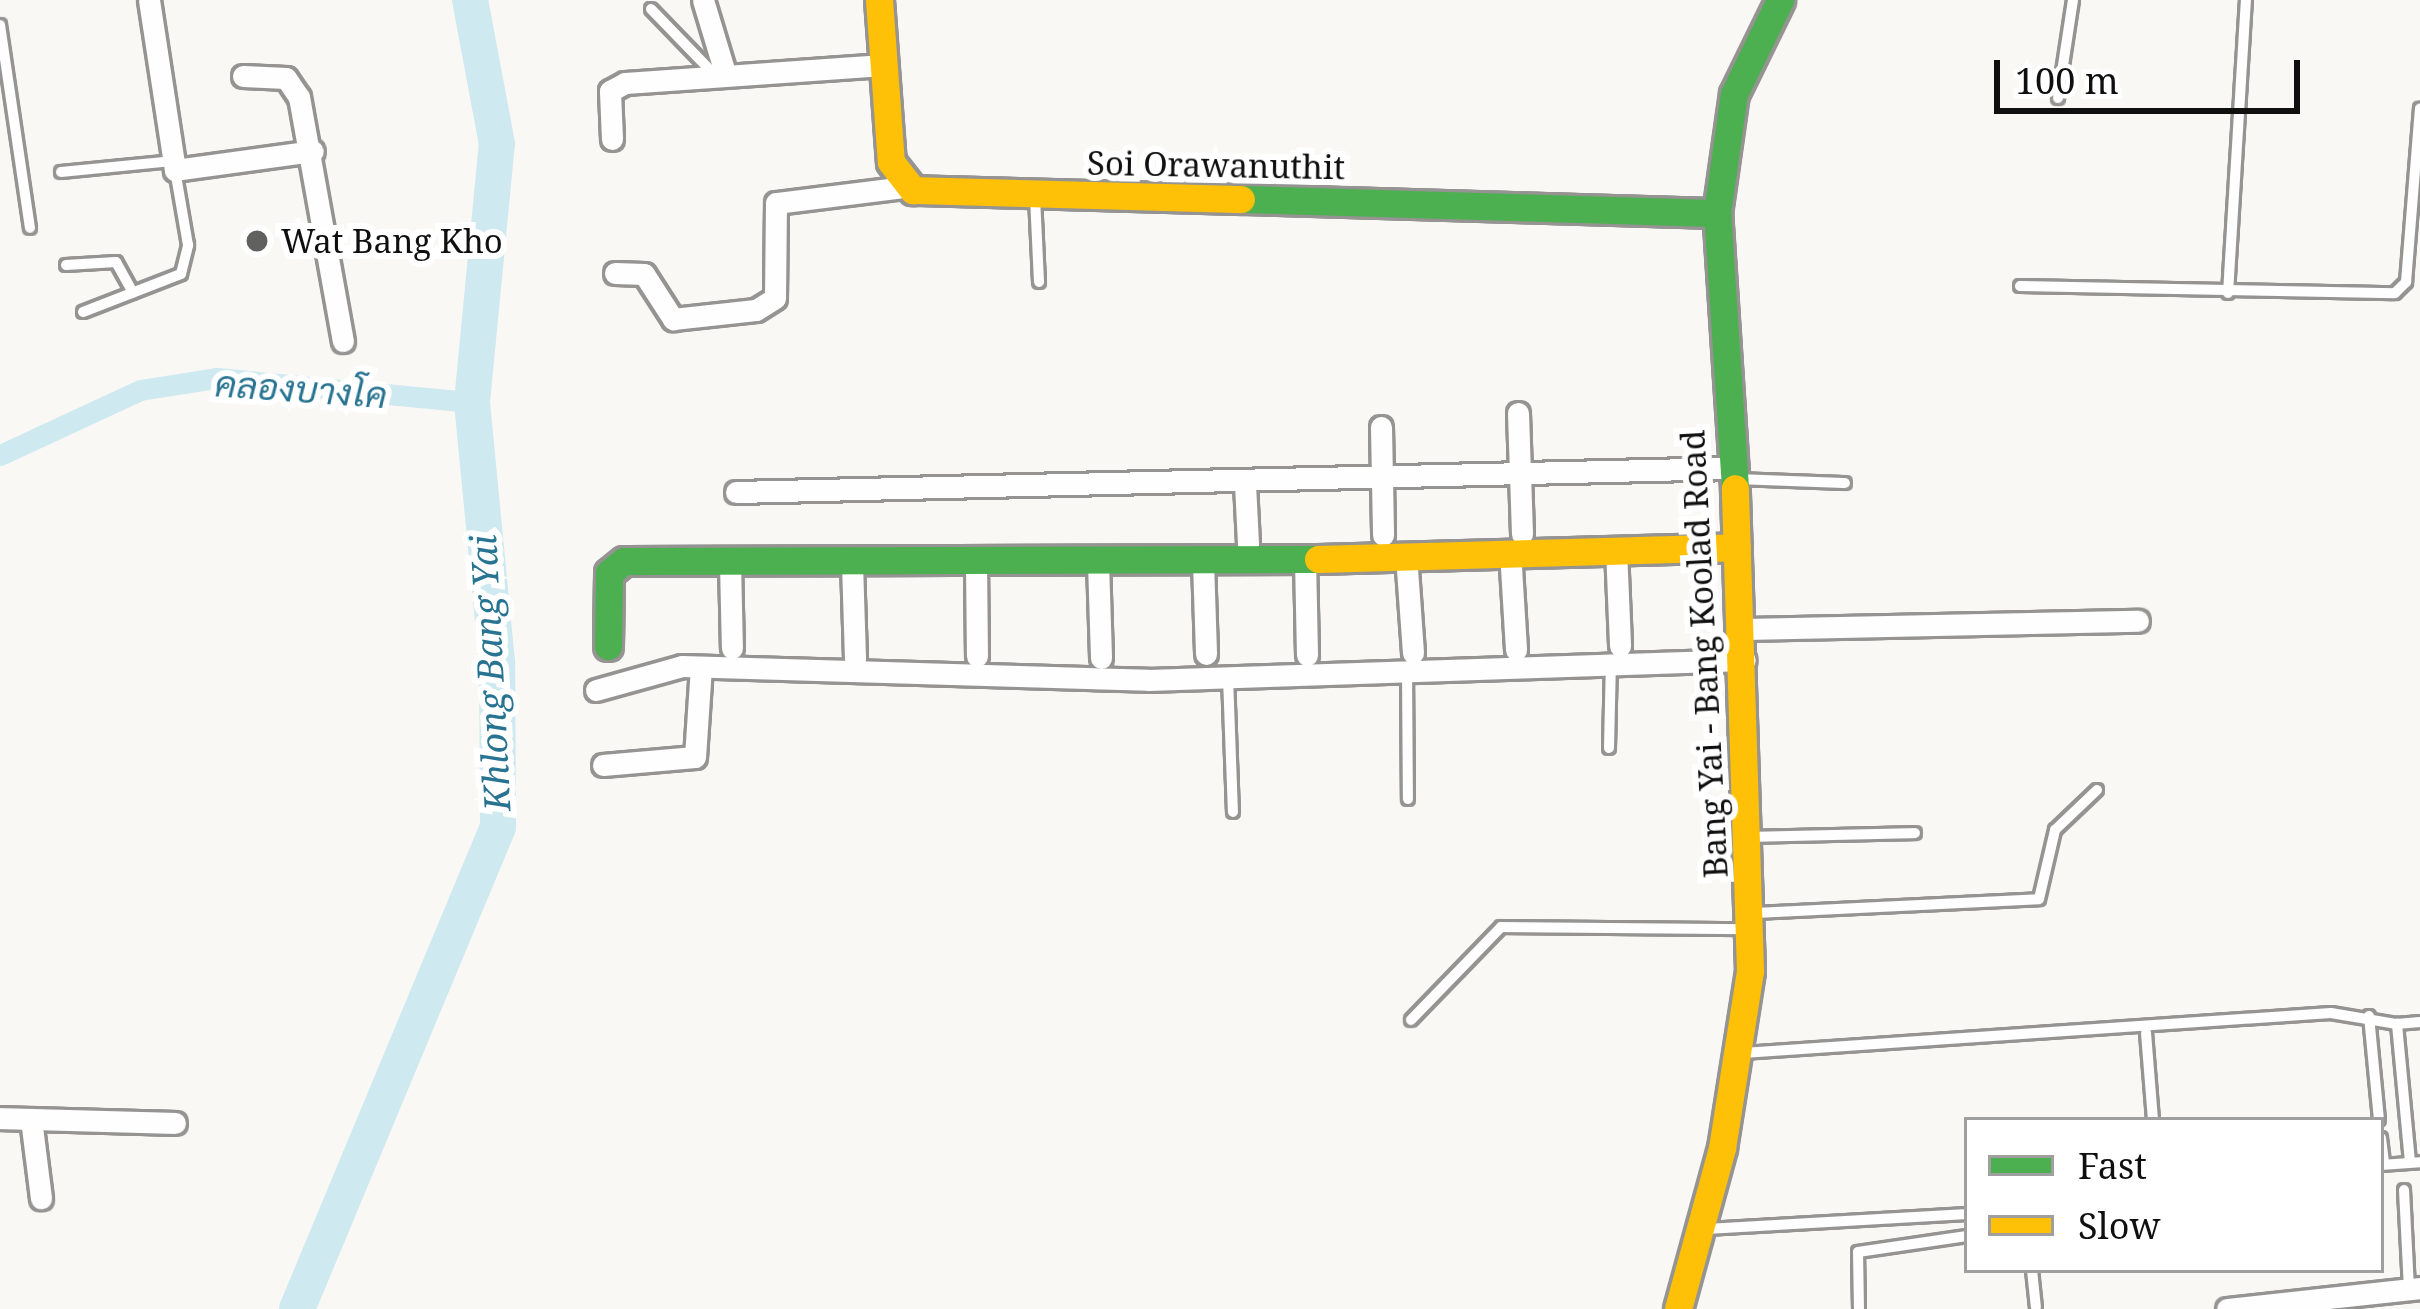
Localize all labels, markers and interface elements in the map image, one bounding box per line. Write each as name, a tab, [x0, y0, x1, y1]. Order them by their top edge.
scale bar	[2000, 36, 2306, 110]
text: 100 m	[2015, 56, 2119, 105]
street label: Soi Orawanuthit	[1087, 143, 1345, 187]
place label: Wat Bang Kho	[281, 221, 503, 261]
marker: Wat Bang Kho	[244, 228, 270, 254]
water label: คลองบางโค	[213, 361, 389, 417]
street label: Bang Yai - Bang Koolad Road	[1672, 429, 1736, 879]
water label: Khlong Bang Yai	[461, 534, 519, 812]
legend	[1964, 1117, 2384, 1273]
text: Fast	[2078, 1141, 2147, 1190]
text: Slow	[2078, 1201, 2161, 1250]

